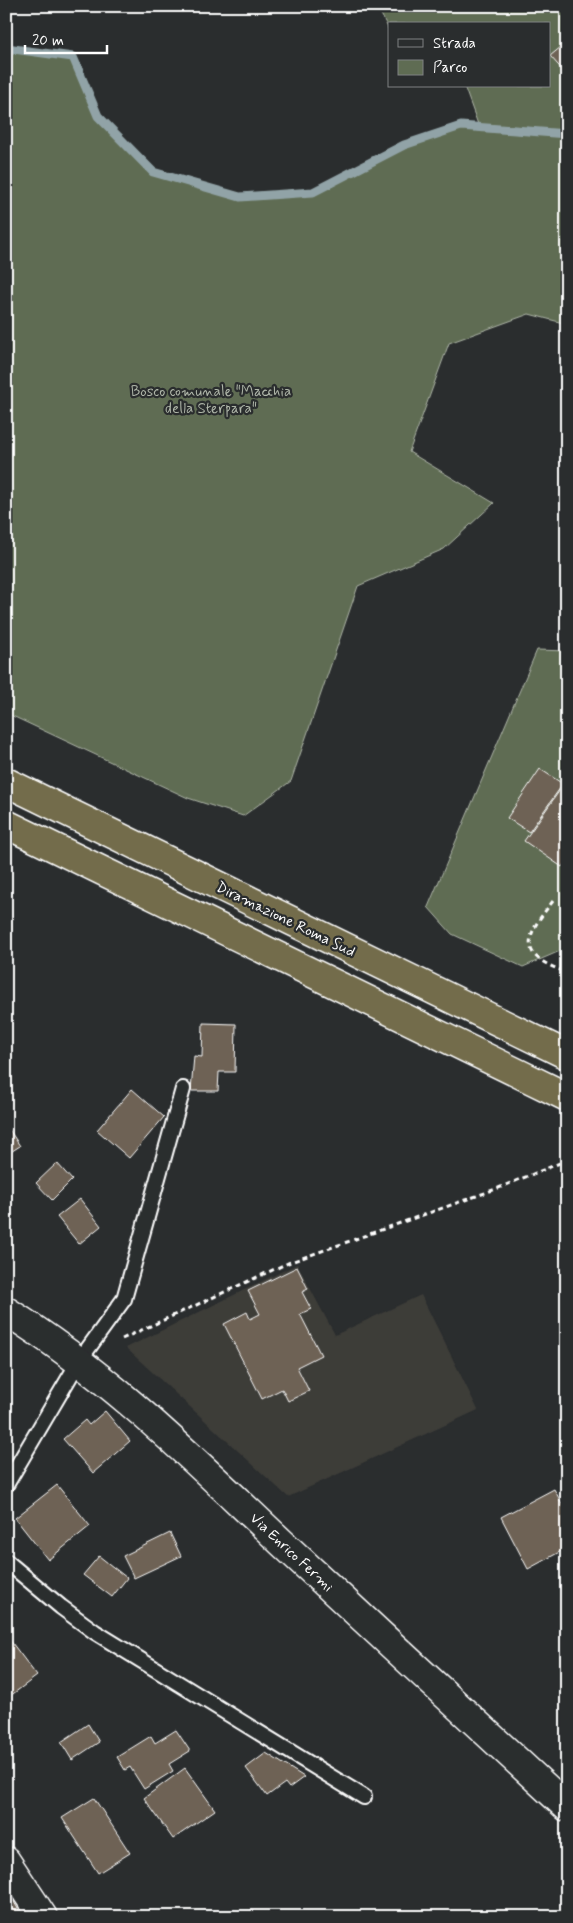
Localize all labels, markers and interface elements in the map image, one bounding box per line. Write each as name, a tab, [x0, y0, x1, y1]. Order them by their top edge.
scale bar	[25, 22, 108, 54]
legend	[388, 22, 550, 88]
text: 20 m	[32, 31, 64, 51]
text: Strada	[433, 34, 476, 54]
text: Parco	[433, 58, 467, 78]
park label: Bosco comunale "Macchia della Sterpara"	[131, 382, 291, 419]
street label: Diramazione Roma Sud	[213, 878, 358, 962]
street label: Via Enrico Fermi	[245, 1509, 337, 1597]

